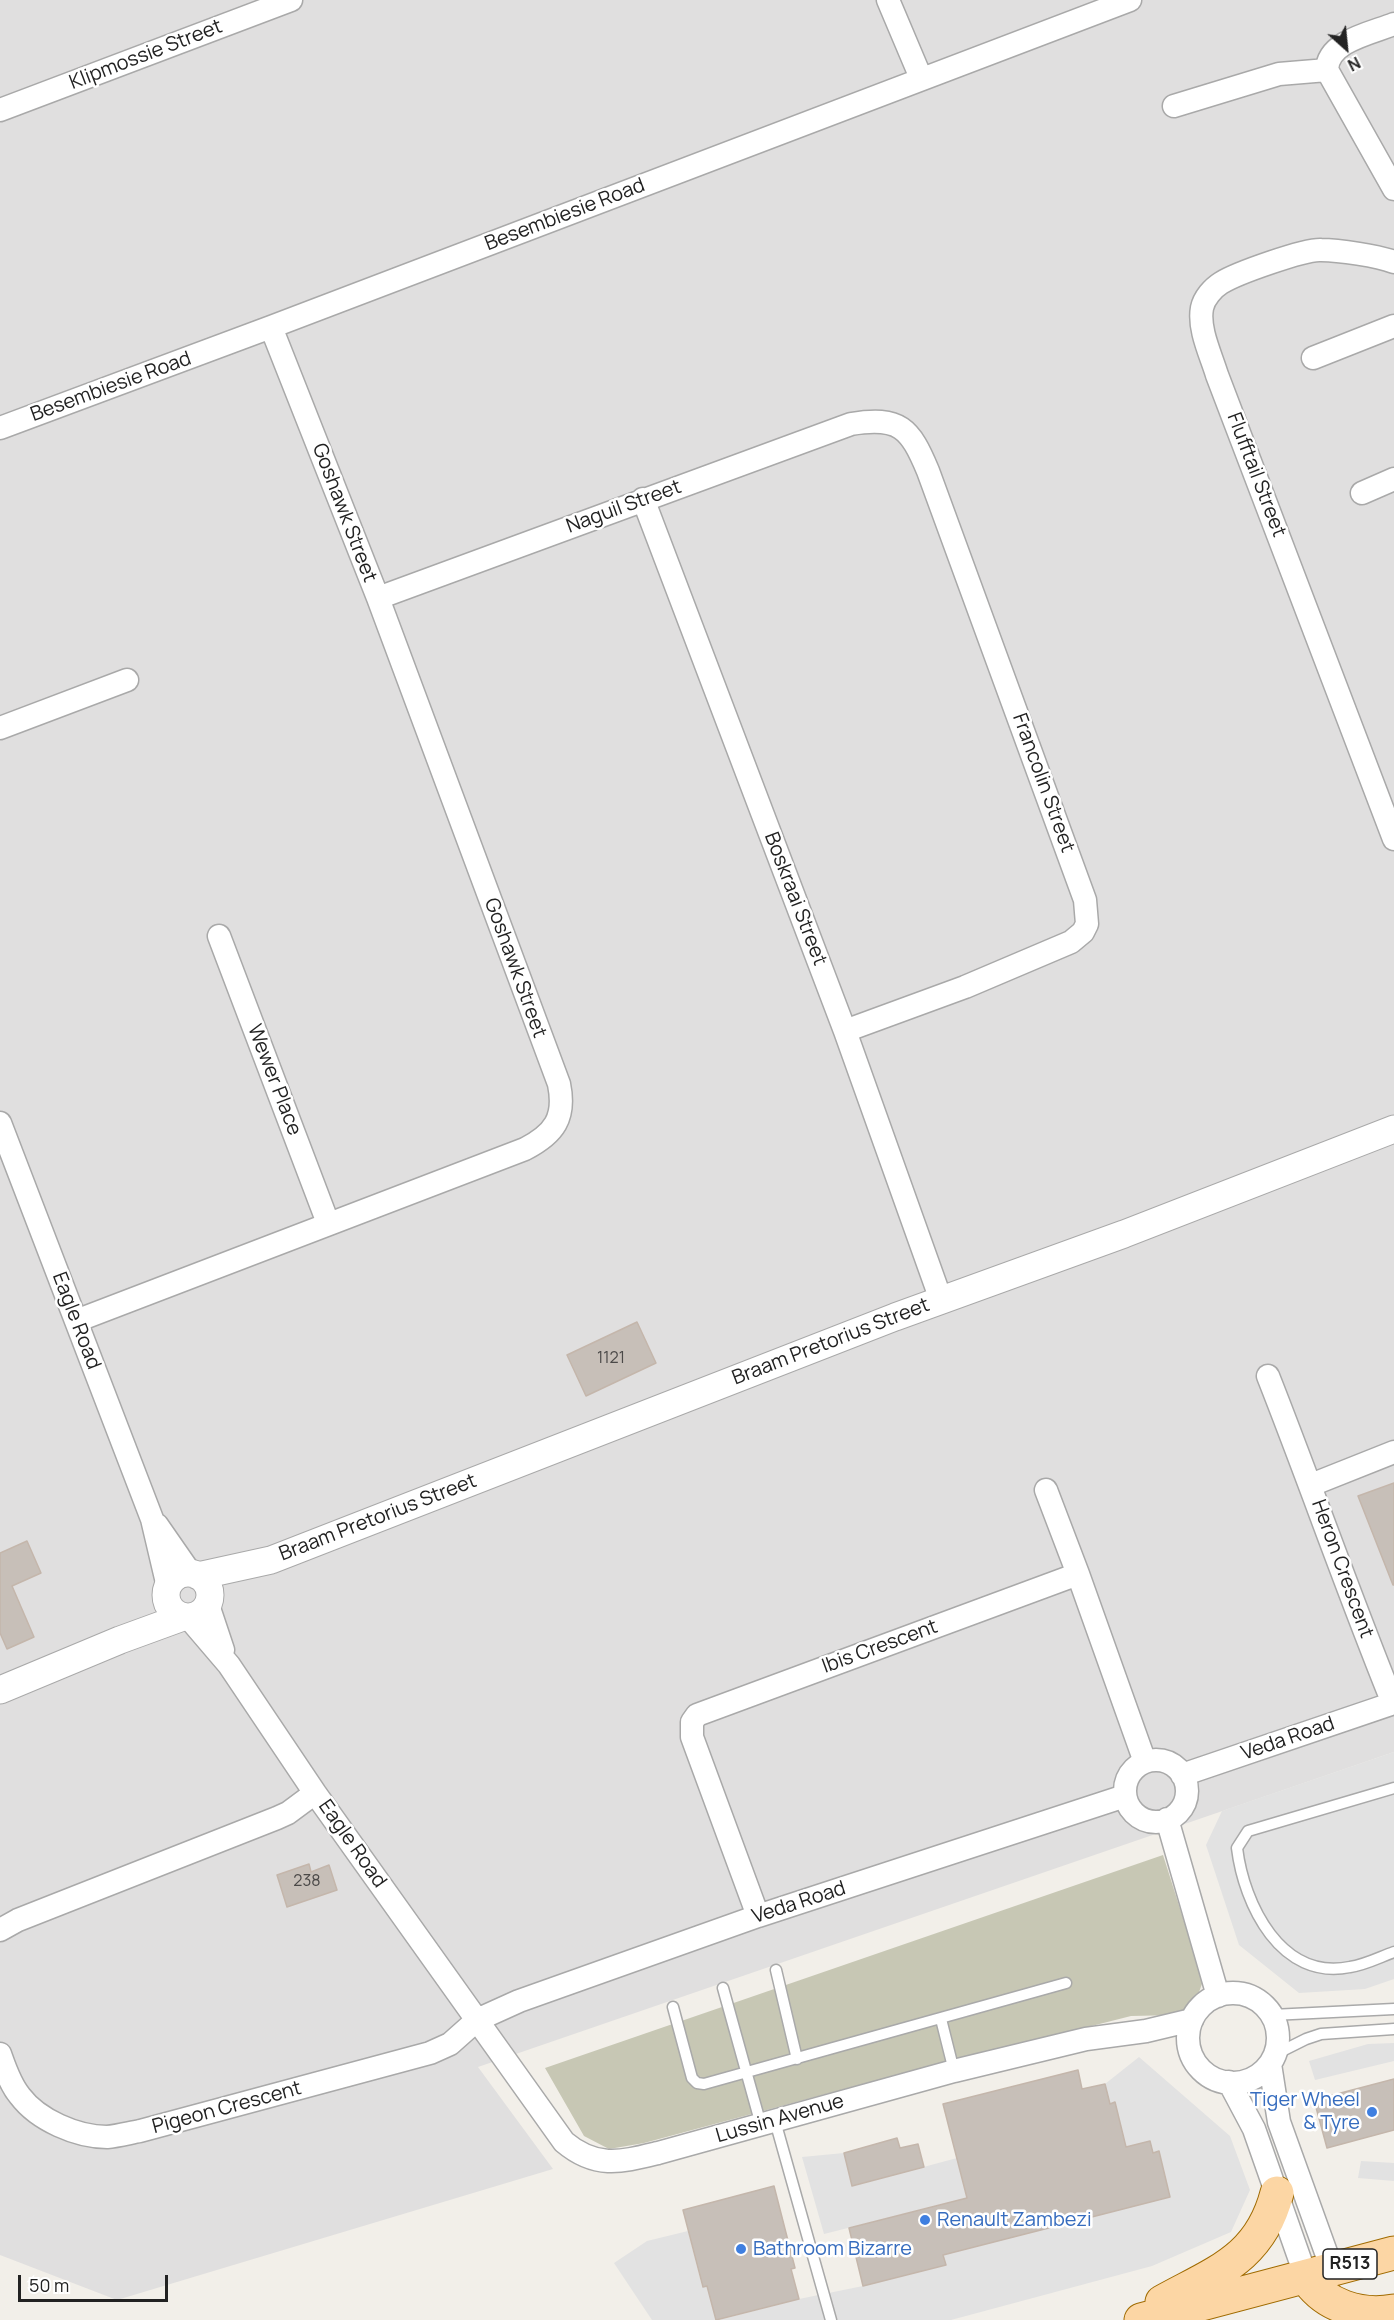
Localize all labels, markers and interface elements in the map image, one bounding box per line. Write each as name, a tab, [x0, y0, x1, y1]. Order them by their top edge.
street label: Klipmossie Street	[66, 15, 226, 95]
north arrow	[1316, 18, 1376, 78]
text: N	[1344, 52, 1364, 76]
street label: Besembiesie Road	[482, 173, 648, 257]
street label: Besembiesie Road	[27, 347, 195, 427]
street label: Flufftail Street	[1221, 410, 1291, 540]
street label: Goshawk Street	[306, 440, 382, 586]
street label: Naguil Street	[563, 475, 685, 539]
street label: Francolin Street	[1007, 710, 1079, 856]
street label: Boskraai Street	[759, 829, 831, 969]
street label: Goshawk Street	[479, 895, 551, 1041]
street label: Wewer Place	[242, 1021, 306, 1139]
street label: Eagle Road	[47, 1269, 105, 1373]
street label: Braam Pretorius Street	[729, 1293, 933, 1391]
house number: 1121	[597, 1349, 625, 1369]
street label: Braam Pretorius Street	[276, 1469, 480, 1567]
street label: Heron Crescent	[1306, 1496, 1378, 1642]
street label: Ibis Crescent	[819, 1615, 941, 1679]
street label: Veda Road	[1238, 1712, 1338, 1766]
street label: Eagle Road	[313, 1795, 391, 1893]
house number: 238	[293, 1872, 321, 1892]
street label: Veda Road	[749, 1877, 849, 1929]
street label: Pigeon Crescent	[150, 2077, 304, 2139]
place label: Tiger Wheel & Tyre	[1250, 2088, 1360, 2135]
street label: Lussin Avenue	[713, 2089, 847, 2149]
marker: Tiger Wheel & Tyre	[1365, 2105, 1379, 2119]
place label: Renault Zambezi	[937, 2208, 1092, 2232]
marker: Renault Zambezi	[918, 2213, 932, 2227]
place label: Bathroom Bizarre	[753, 2237, 912, 2261]
marker: Bathroom Bizarre	[734, 2242, 748, 2256]
road number: R513	[1323, 2249, 1377, 2279]
scale bar	[21, 2263, 171, 2301]
text: 50 m	[29, 2273, 69, 2297]

